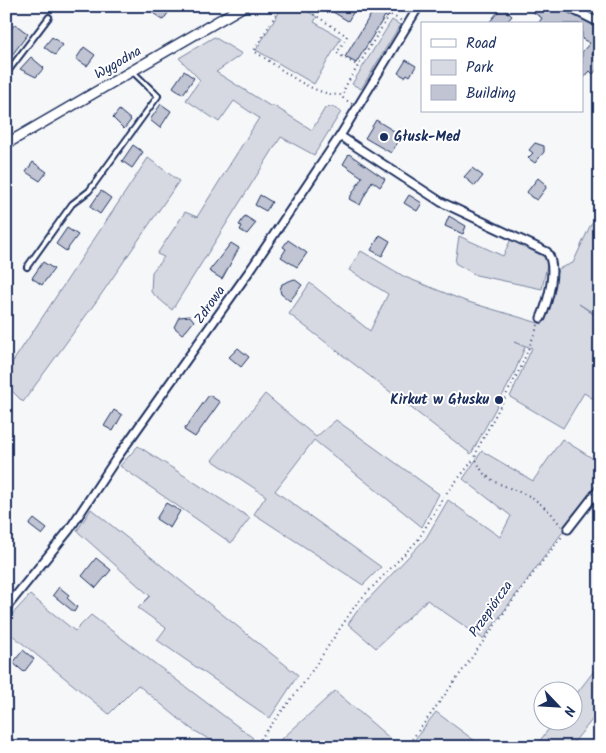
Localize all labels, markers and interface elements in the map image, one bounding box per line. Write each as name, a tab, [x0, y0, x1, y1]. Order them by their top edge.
legend	[421, 22, 584, 112]
text: Road	[466, 32, 497, 56]
street label: Wygodna	[90, 41, 146, 85]
text: Park	[466, 56, 494, 80]
text: Building	[466, 82, 516, 106]
place label: Głusk-Med	[394, 126, 461, 148]
marker: Głusk-Med	[378, 131, 390, 143]
street label: Zdrowa	[189, 281, 231, 329]
place label: Kirkut w Głusku	[390, 389, 489, 411]
marker: Kirkut w Głusku	[493, 394, 505, 406]
street label: Przepiórcza	[463, 576, 519, 642]
north arrow	[534, 680, 584, 730]
text: N	[557, 702, 581, 720]

